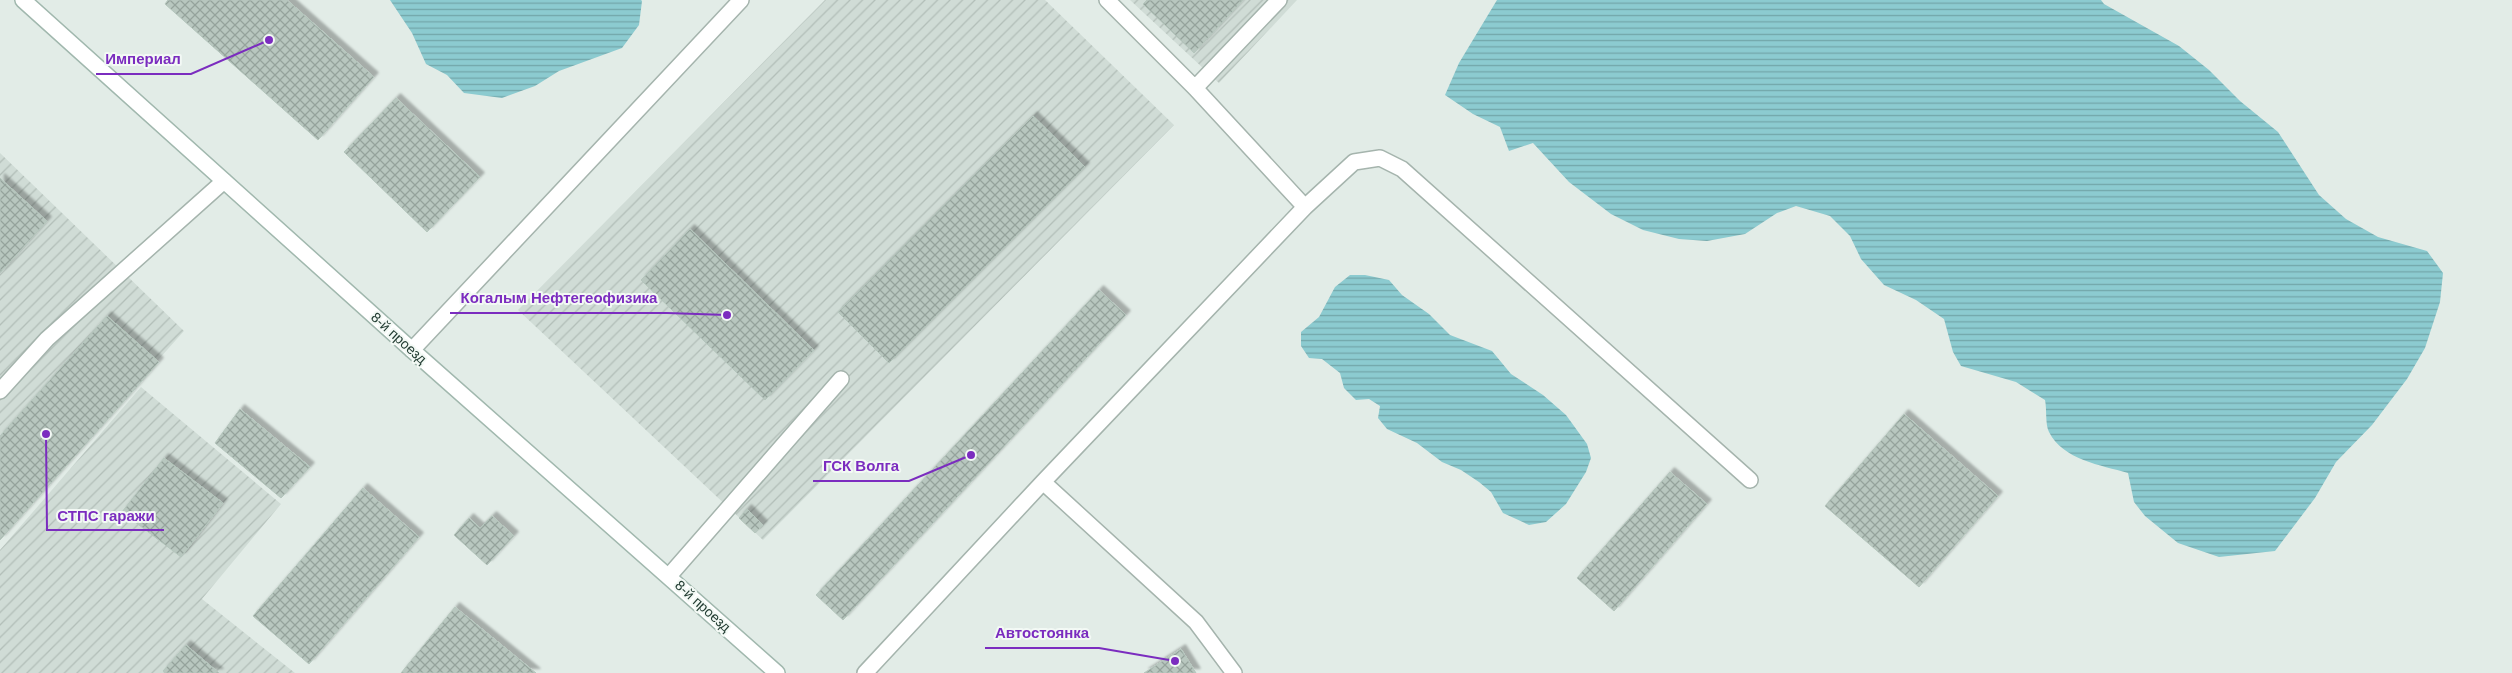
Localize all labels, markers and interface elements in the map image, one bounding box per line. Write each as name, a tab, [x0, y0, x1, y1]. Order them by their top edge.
callout: Империал	[96, 44, 191, 74]
text: Империал	[105, 50, 181, 67]
callout: Когалым Нефтегеофизика	[450, 283, 667, 313]
text: Когалым Нефтегеофизика	[461, 289, 658, 306]
street label: 8-й проезд	[368, 309, 430, 367]
callout: ГСК Волга	[813, 451, 909, 481]
text: ГСК Волга	[823, 457, 900, 474]
callout: СТПС гаражи	[47, 500, 164, 530]
text: СТПС гаражи	[57, 507, 155, 524]
street label: 8-й проезд	[672, 577, 734, 635]
callout: Автостоянка	[985, 618, 1099, 648]
text: Автостоянка	[995, 624, 1090, 641]

